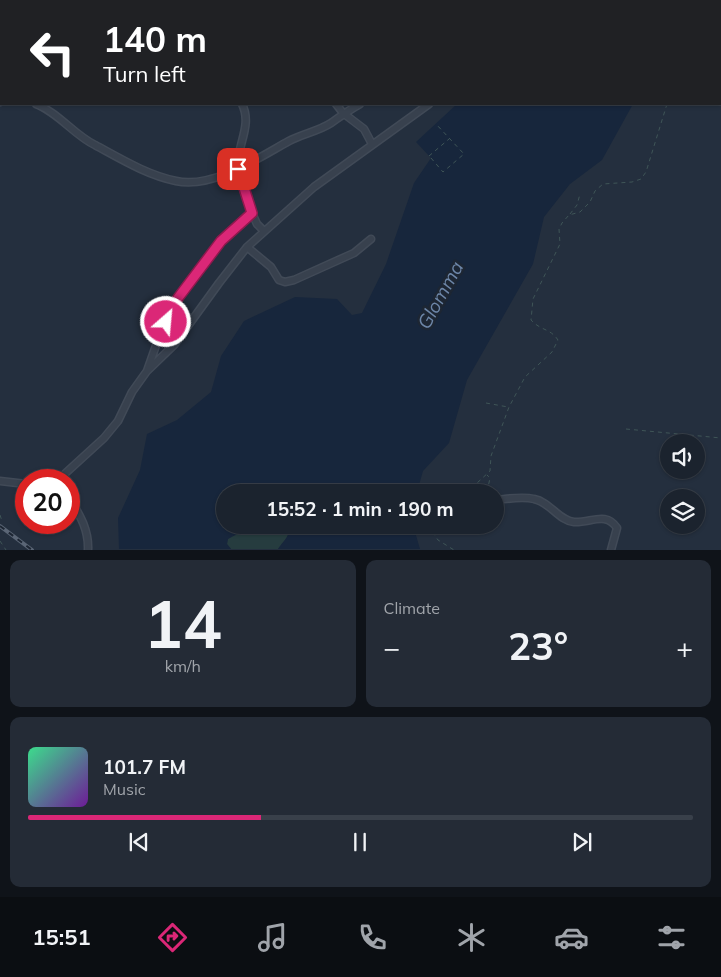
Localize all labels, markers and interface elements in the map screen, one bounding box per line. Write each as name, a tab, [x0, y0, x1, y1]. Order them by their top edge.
text: 140 m	[103, 17, 207, 61]
icon: left	[20, 20, 85, 85]
text: Turn left	[103, 60, 186, 88]
pin	[217, 148, 259, 190]
icon: arrive	[224, 155, 252, 183]
water label: Glomma	[412, 257, 468, 333]
position arrow	[139, 295, 191, 347]
map controls	[660, 434, 705, 534]
button: sound	[660, 434, 705, 479]
speed limit sign: 20	[15, 469, 80, 534]
button: layers	[660, 489, 705, 534]
text: 15:52 · 1 min · 190 m	[266, 497, 454, 521]
text: 14	[144, 583, 222, 664]
text: Climate	[384, 598, 440, 618]
text: 23°	[508, 622, 568, 670]
text: −	[384, 630, 400, 665]
text: +	[676, 630, 693, 665]
text: km/h	[165, 656, 201, 676]
text: 101.7 FM	[103, 755, 186, 779]
text: Music	[103, 779, 146, 799]
icon: previous	[125, 828, 153, 856]
icon: pause	[346, 828, 374, 856]
icon: next	[568, 828, 596, 856]
icon: directions	[155, 920, 190, 955]
icon: music	[255, 920, 290, 955]
icon: phone	[355, 920, 390, 955]
icon: climate	[454, 920, 489, 955]
icon: car	[554, 920, 589, 955]
icon: filters	[654, 920, 689, 955]
text: 15:51	[32, 923, 91, 951]

